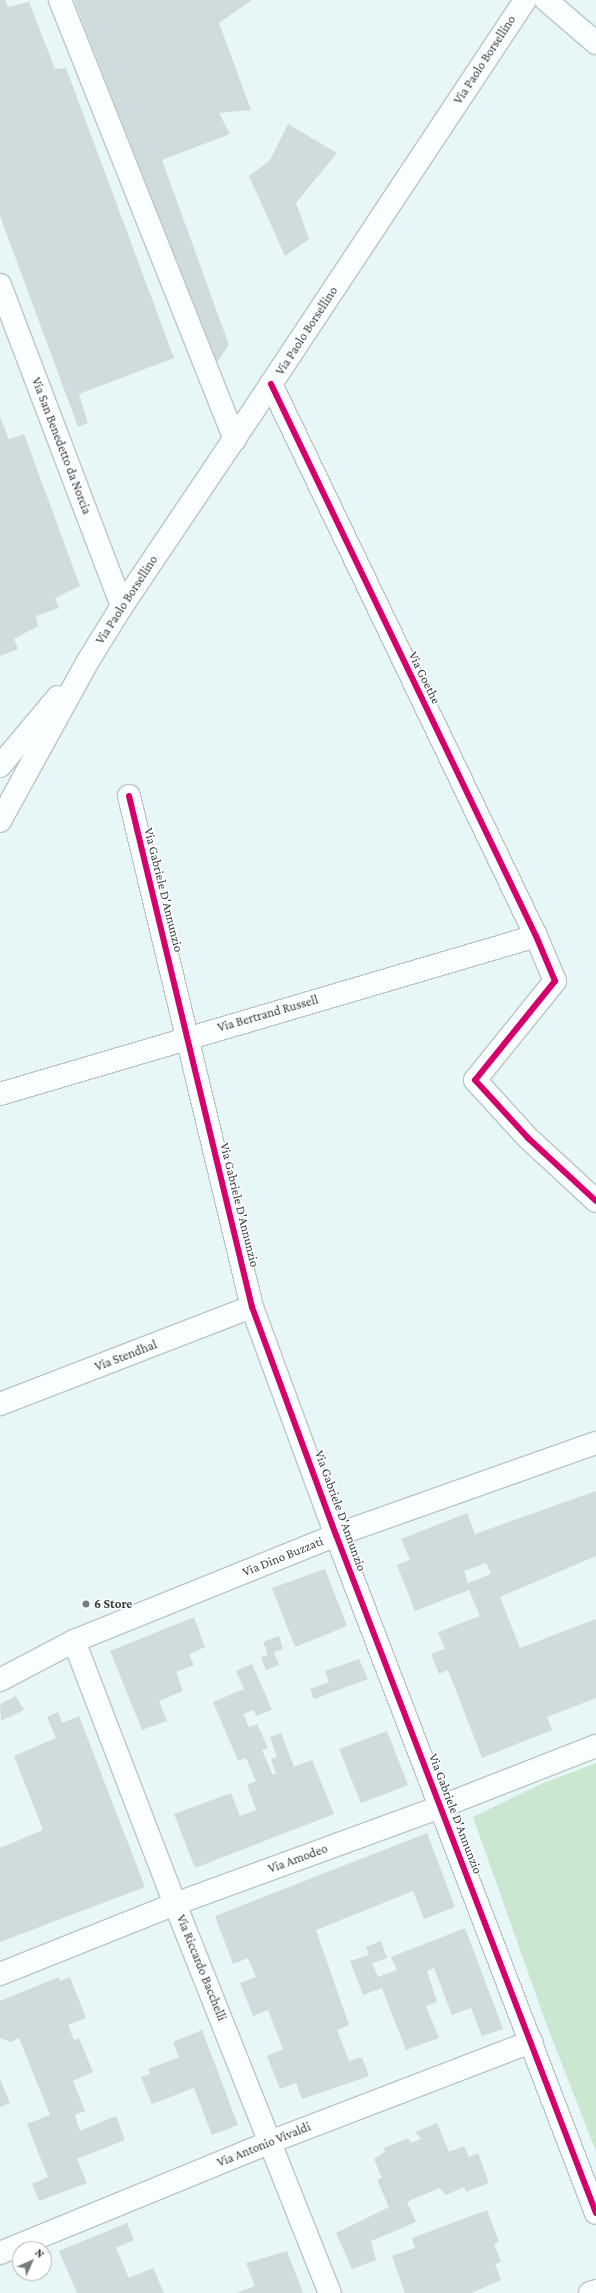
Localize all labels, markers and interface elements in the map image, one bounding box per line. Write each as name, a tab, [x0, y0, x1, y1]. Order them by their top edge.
street label: Via Paolo Borsellino	[450, 13, 520, 107]
street label: Via Paolo Borsellino	[272, 284, 342, 378]
street label: Via San Benedetto da Norcia	[28, 375, 94, 517]
street label: Via Paolo Borsellino	[92, 553, 162, 647]
street label: Via Goethe	[405, 649, 443, 707]
street label: Via Gabriele D'Annunzio	[140, 826, 186, 954]
street label: Via Bertrand Russell	[216, 992, 320, 1036]
street label: Via Gabriele D'Annunzio	[216, 1141, 262, 1269]
street label: Via Stendhal	[93, 1337, 159, 1375]
street label: Via Gabriele D'Annunzio	[311, 1448, 369, 1574]
street label: Via Dino Buzzati	[240, 1534, 326, 1580]
place label: 6 Store	[94, 1596, 132, 1612]
marker: 6 Store	[81, 1599, 91, 1609]
street label: Via Gabriele D'Annunzio	[425, 1752, 485, 1876]
street label: Via Amodeo	[266, 1841, 330, 1877]
street label: Via Riccardo Bacchelli	[173, 1913, 229, 2023]
street label: Via Antonio Vivaldi	[215, 2119, 313, 2171]
north arrow	[12, 2241, 52, 2281]
text: N	[33, 2246, 47, 2260]

